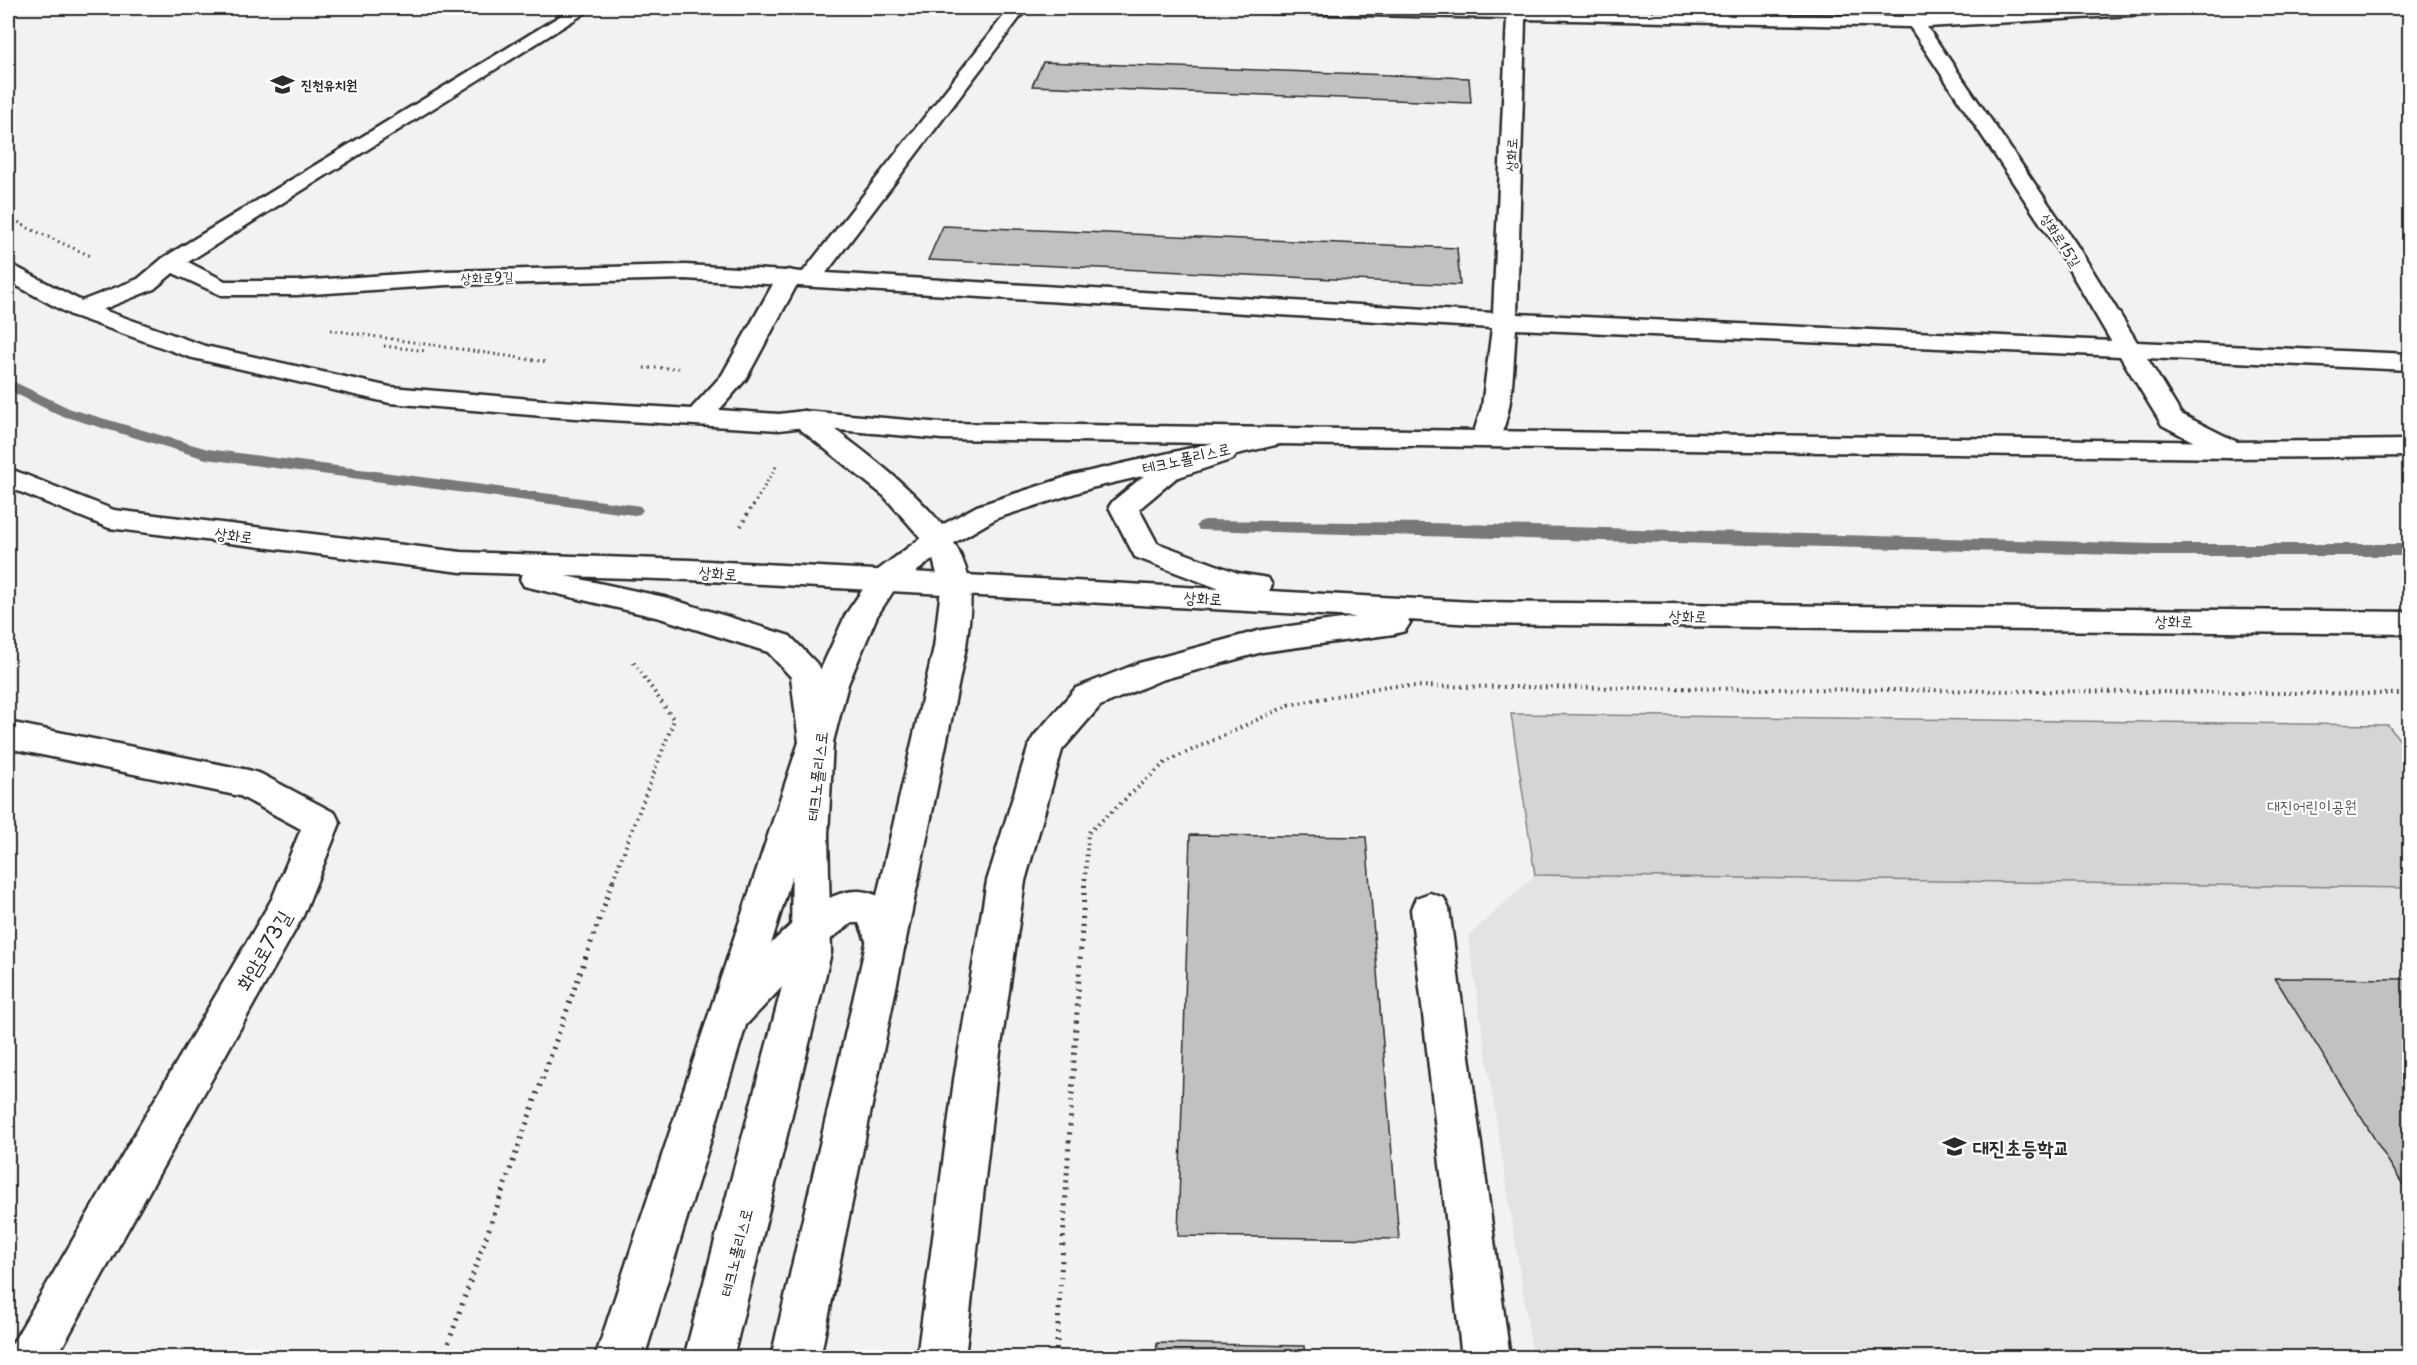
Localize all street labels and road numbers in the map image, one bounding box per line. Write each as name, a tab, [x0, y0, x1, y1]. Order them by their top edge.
street label: 상화로	[1500, 138, 1522, 172]
street label: 상화로15길	[2036, 209, 2087, 272]
street label: 상화로9길	[460, 266, 515, 288]
street label: 테크노폴리스로	[1139, 435, 1233, 479]
street label: 상화로	[213, 520, 255, 548]
street label: 상화로	[698, 559, 738, 585]
street label: 상화로	[1183, 584, 1223, 610]
street label: 상화로	[1668, 603, 1708, 627]
street label: 상화로	[2154, 608, 2194, 632]
street label: 테크노폴리스로	[799, 730, 833, 822]
street label: 화암로73길	[228, 904, 298, 996]
street label: 테크노폴리스로	[712, 1205, 758, 1299]

